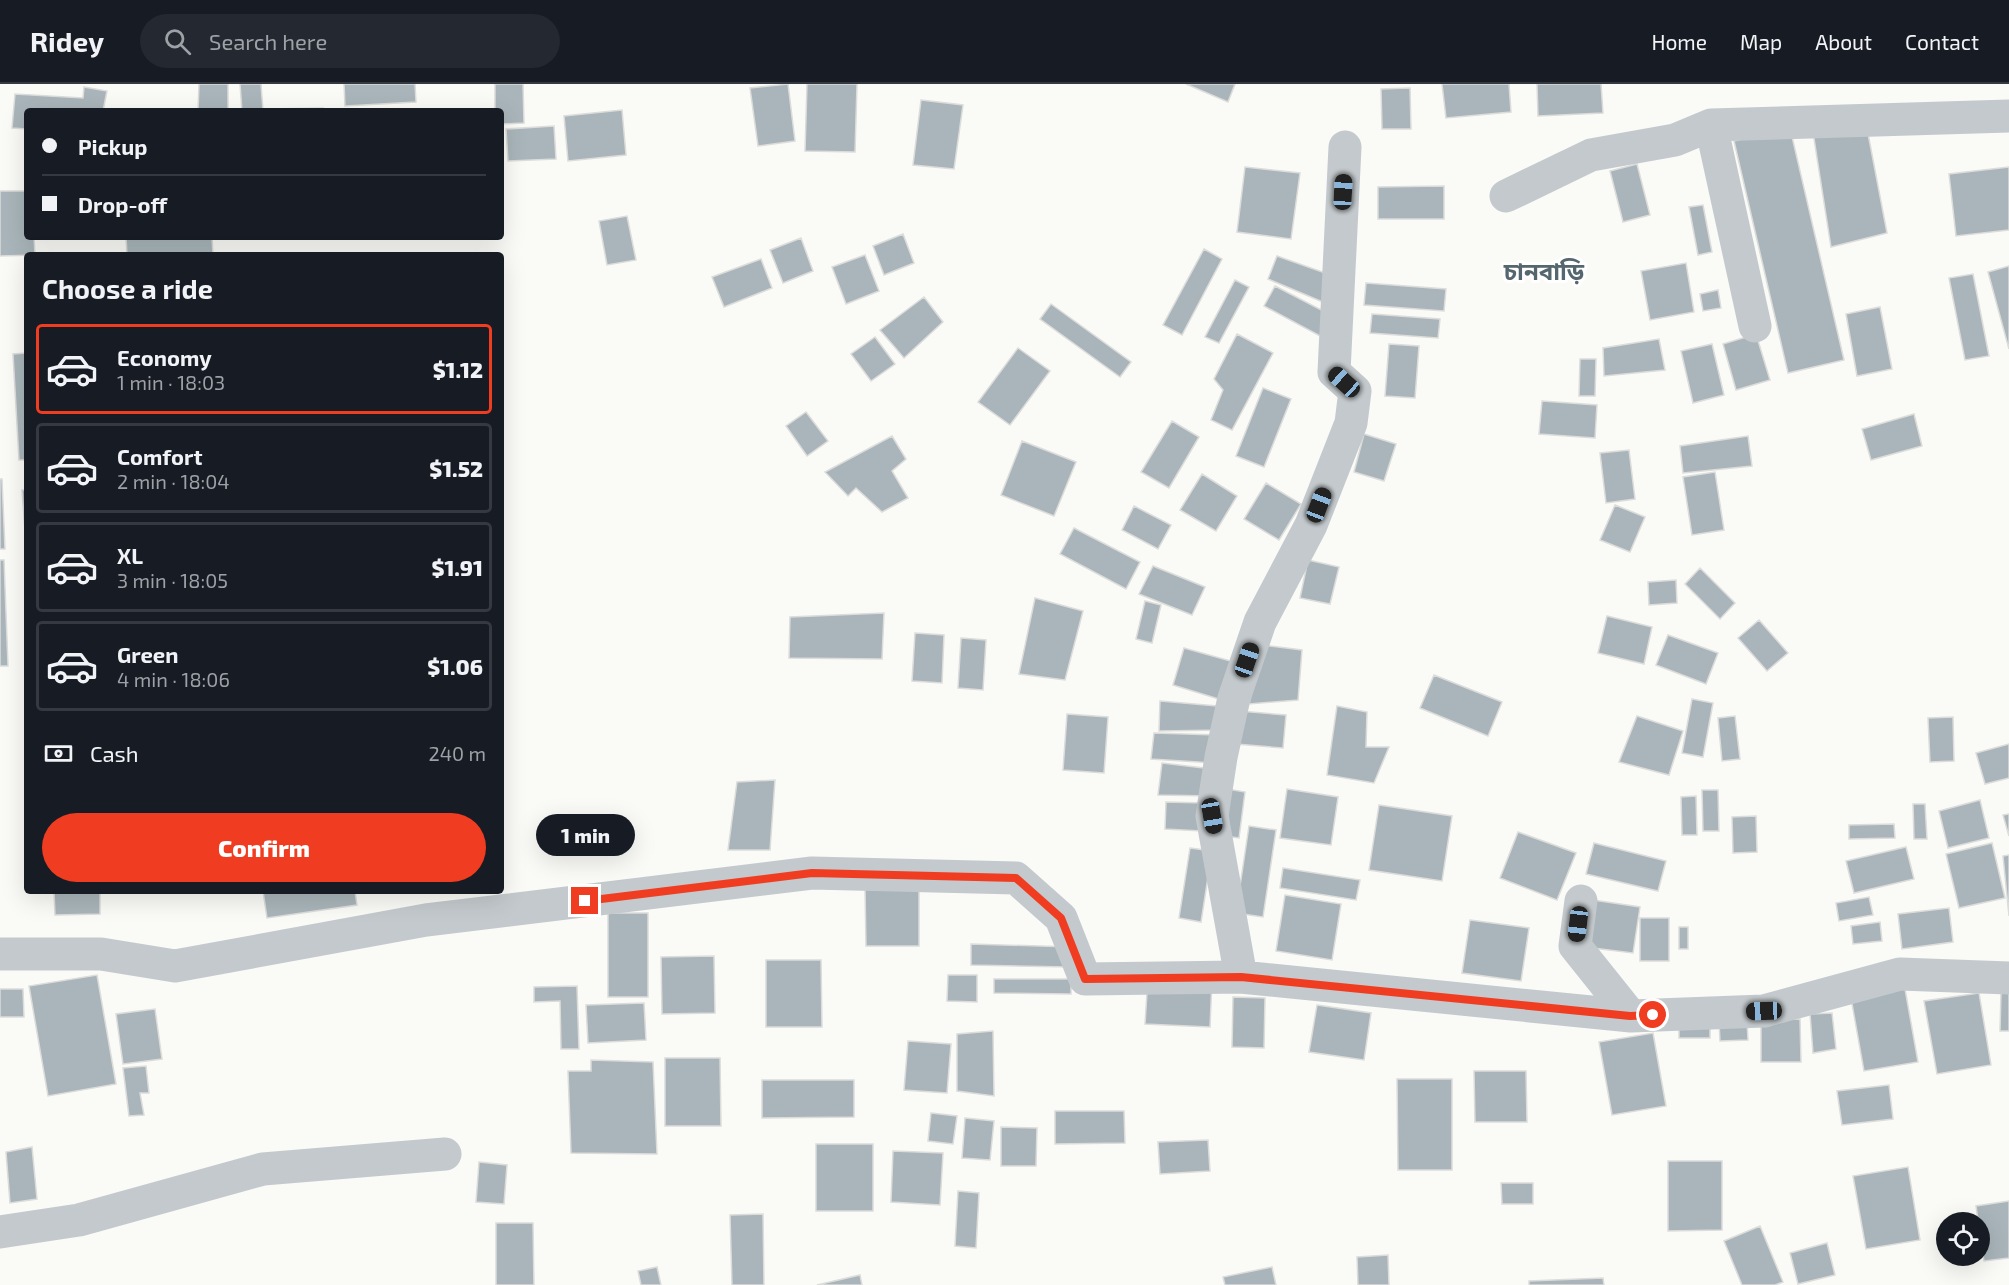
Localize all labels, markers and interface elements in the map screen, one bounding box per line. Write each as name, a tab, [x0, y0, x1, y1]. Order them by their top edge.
search box	[140, 14, 560, 68]
text: Ridey	[30, 24, 104, 58]
icon: search	[161, 25, 194, 58]
text: Search here	[209, 28, 327, 54]
text: Home	[1651, 29, 1707, 54]
text: Map	[1740, 29, 1782, 54]
text: About	[1815, 29, 1872, 54]
text: Contact	[1905, 29, 1979, 54]
text: Pickup	[78, 133, 147, 159]
car	[1333, 174, 1353, 210]
text: Drop-off	[78, 191, 167, 217]
district label: চানবাড়ি	[1503, 256, 1585, 285]
text: Choose a ride	[42, 272, 213, 304]
icon: car	[45, 342, 99, 396]
text: Economy	[117, 344, 212, 370]
text: $1.12	[433, 356, 483, 382]
car	[1325, 363, 1363, 401]
text: 1 min · 18:03	[117, 370, 225, 394]
icon: car	[45, 441, 99, 495]
text: Comfort	[117, 443, 202, 469]
text: $1.52	[429, 455, 483, 481]
text: 2 min · 18:04	[117, 469, 230, 493]
car	[1304, 485, 1334, 525]
icon: car	[45, 540, 99, 594]
text: XL	[117, 542, 143, 568]
text: $1.91	[431, 554, 483, 580]
text: 3 min · 18:05	[117, 568, 228, 592]
icon: car	[45, 639, 99, 693]
car	[1233, 640, 1261, 680]
text: Green	[117, 641, 179, 667]
text: $1.06	[427, 653, 483, 679]
text: 4 min · 18:06	[117, 667, 230, 691]
icon: cash	[42, 737, 75, 770]
text: Cash	[90, 740, 139, 766]
text: 240 m	[428, 741, 486, 765]
car	[1200, 797, 1224, 835]
button: Confirm	[42, 813, 486, 882]
callout: 1 min	[536, 814, 634, 856]
text: 1 min	[561, 823, 610, 847]
route end	[571, 887, 598, 914]
car	[1567, 905, 1589, 943]
route start	[1639, 1001, 1666, 1028]
car	[1746, 1001, 1782, 1021]
map controls	[1936, 1212, 1990, 1266]
button: locate	[1936, 1212, 1990, 1266]

